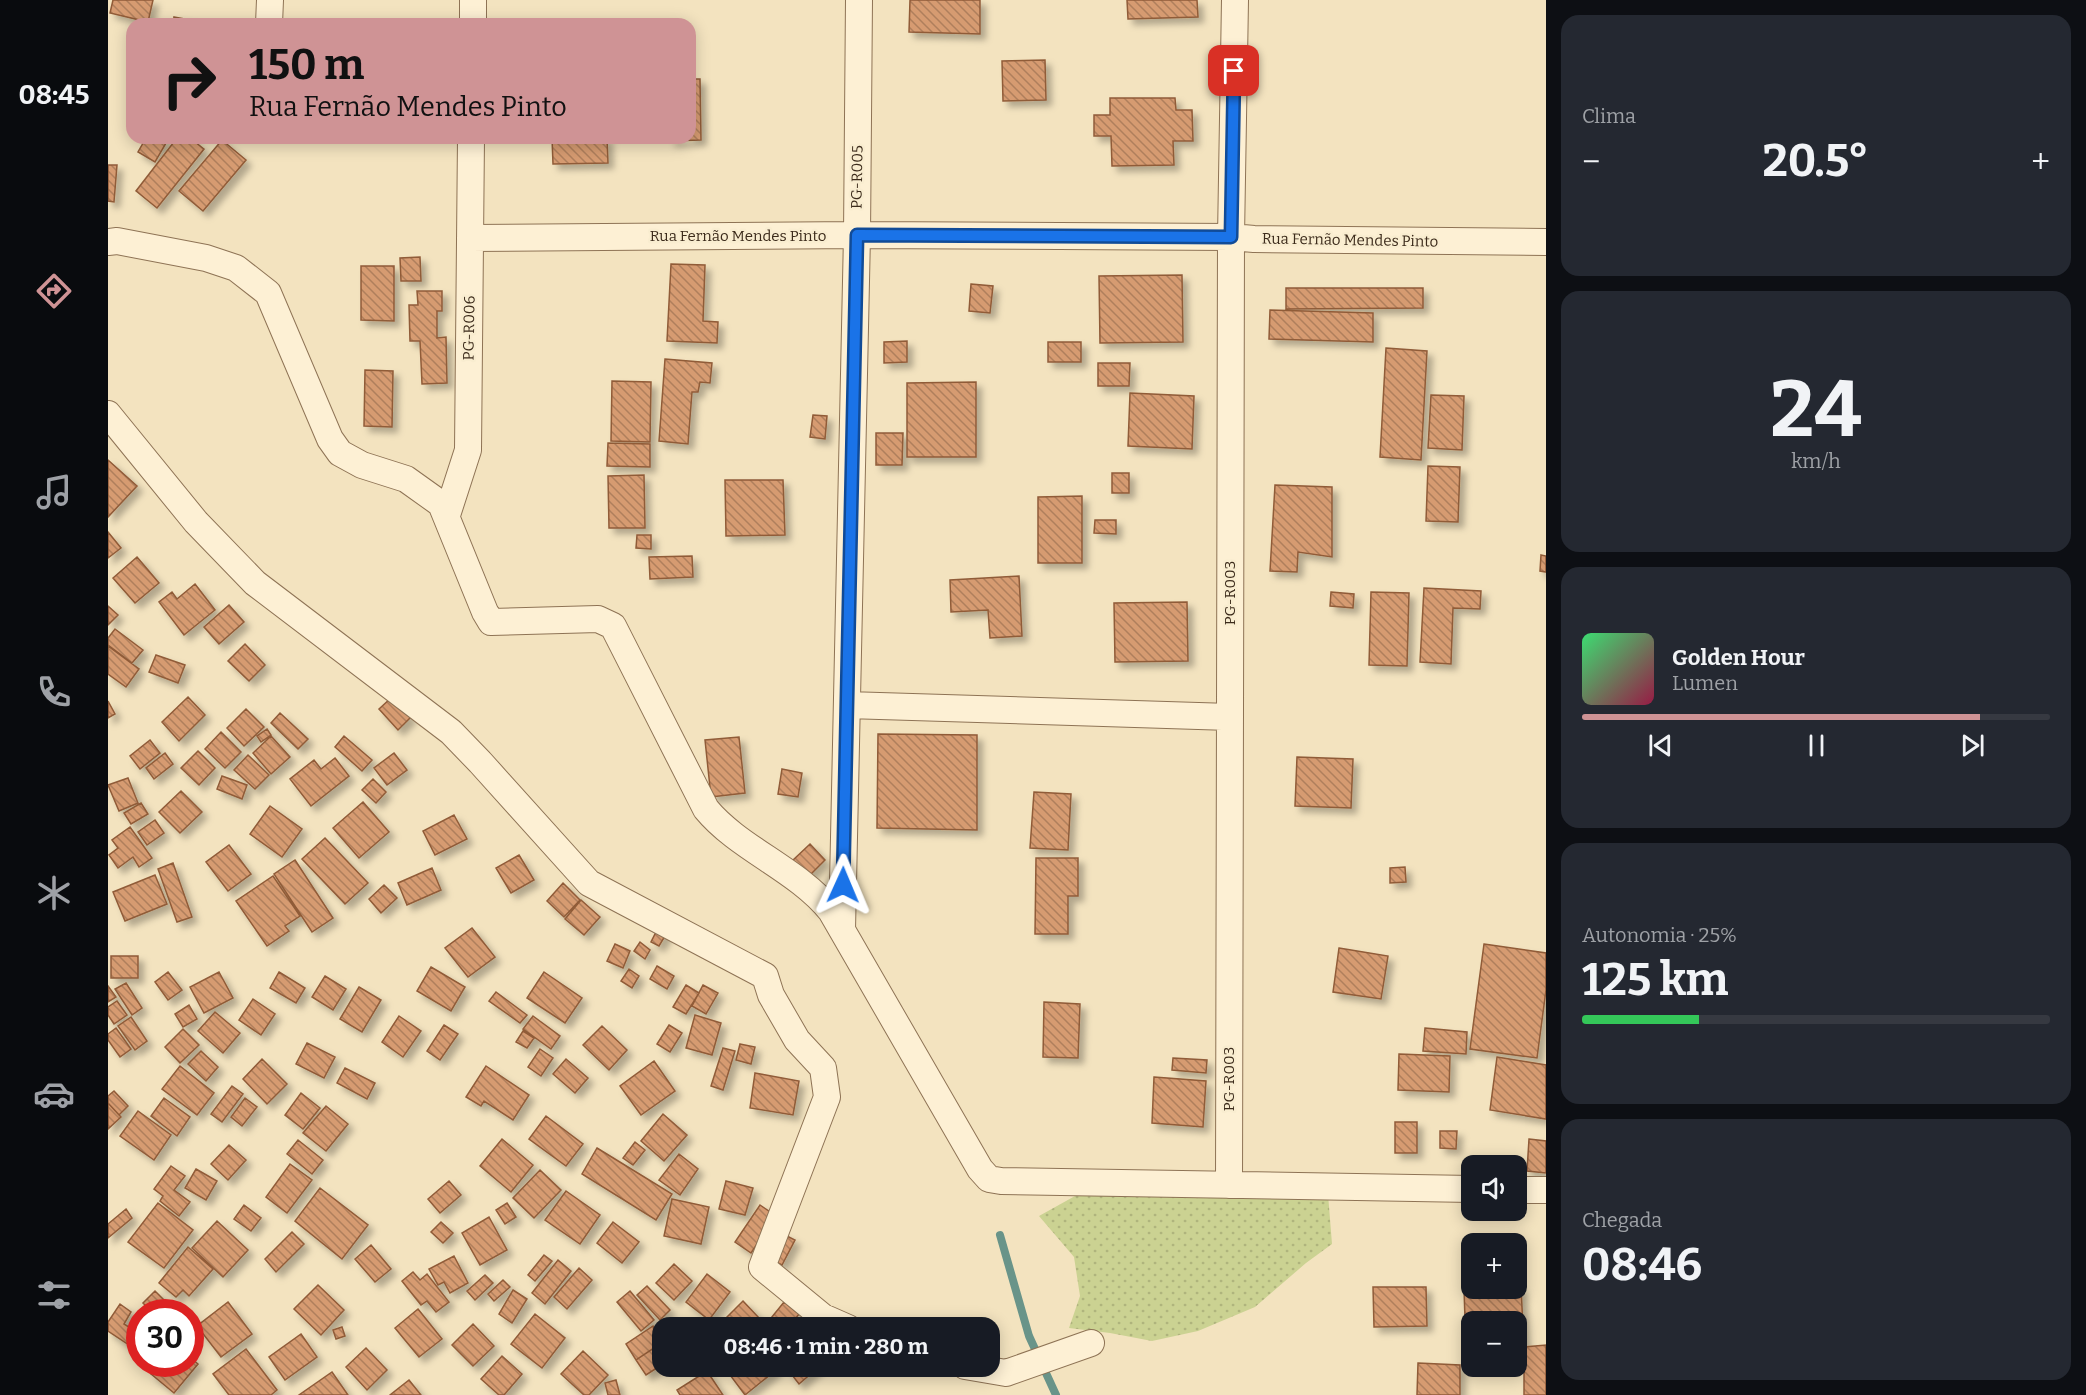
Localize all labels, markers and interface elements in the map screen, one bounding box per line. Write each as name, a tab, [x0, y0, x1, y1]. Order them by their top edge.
text: 150 m	[249, 40, 364, 90]
icon: right	[150, 42, 228, 120]
pin	[1208, 45, 1259, 96]
icon: arrive	[1217, 54, 1250, 87]
text: 08:45	[19, 79, 89, 111]
text: Rua Fernão Mendes Pinto	[249, 91, 567, 123]
text: Clima	[1582, 104, 1636, 128]
text: 20.5°	[1763, 134, 1869, 188]
text: −	[1582, 142, 1600, 182]
text: +	[2031, 142, 2050, 182]
street label: PG-R005	[847, 145, 867, 209]
street label: Rua Fernão Mendes Pinto	[650, 227, 826, 245]
street label: Rua Fernão Mendes Pinto	[1262, 229, 1438, 251]
icon: directions	[33, 270, 75, 312]
street label: PG-R006	[459, 295, 479, 360]
text: 24	[1770, 363, 1862, 457]
text: km/h	[1791, 449, 1841, 473]
icon: music	[33, 471, 75, 513]
street label: PG-R003	[1221, 561, 1239, 625]
text: Golden Hour	[1672, 644, 1805, 671]
icon: phone	[33, 671, 75, 713]
text: Lumen	[1672, 671, 1738, 695]
icon: previous	[1644, 729, 1677, 762]
icon: pause	[1800, 729, 1833, 762]
icon: next	[1956, 729, 1989, 762]
position arrow	[811, 853, 875, 917]
icon: climate	[33, 872, 75, 914]
text: Autonomia · 25%	[1582, 923, 1737, 947]
text: 125 km	[1582, 953, 1729, 1007]
street label: PG-R003	[1220, 1047, 1238, 1111]
icon: car	[33, 1073, 75, 1115]
map controls	[1461, 1155, 1527, 1377]
button: sound	[1461, 1155, 1527, 1221]
text: Chegada	[1582, 1208, 1662, 1232]
button: +	[1461, 1233, 1527, 1299]
text: 08:46	[1582, 1238, 1702, 1292]
icon: filters	[33, 1274, 75, 1316]
speed limit sign: 30	[126, 1299, 204, 1377]
button: −	[1461, 1311, 1527, 1377]
text: 08:46 · 1 min · 280 m	[724, 1333, 929, 1360]

